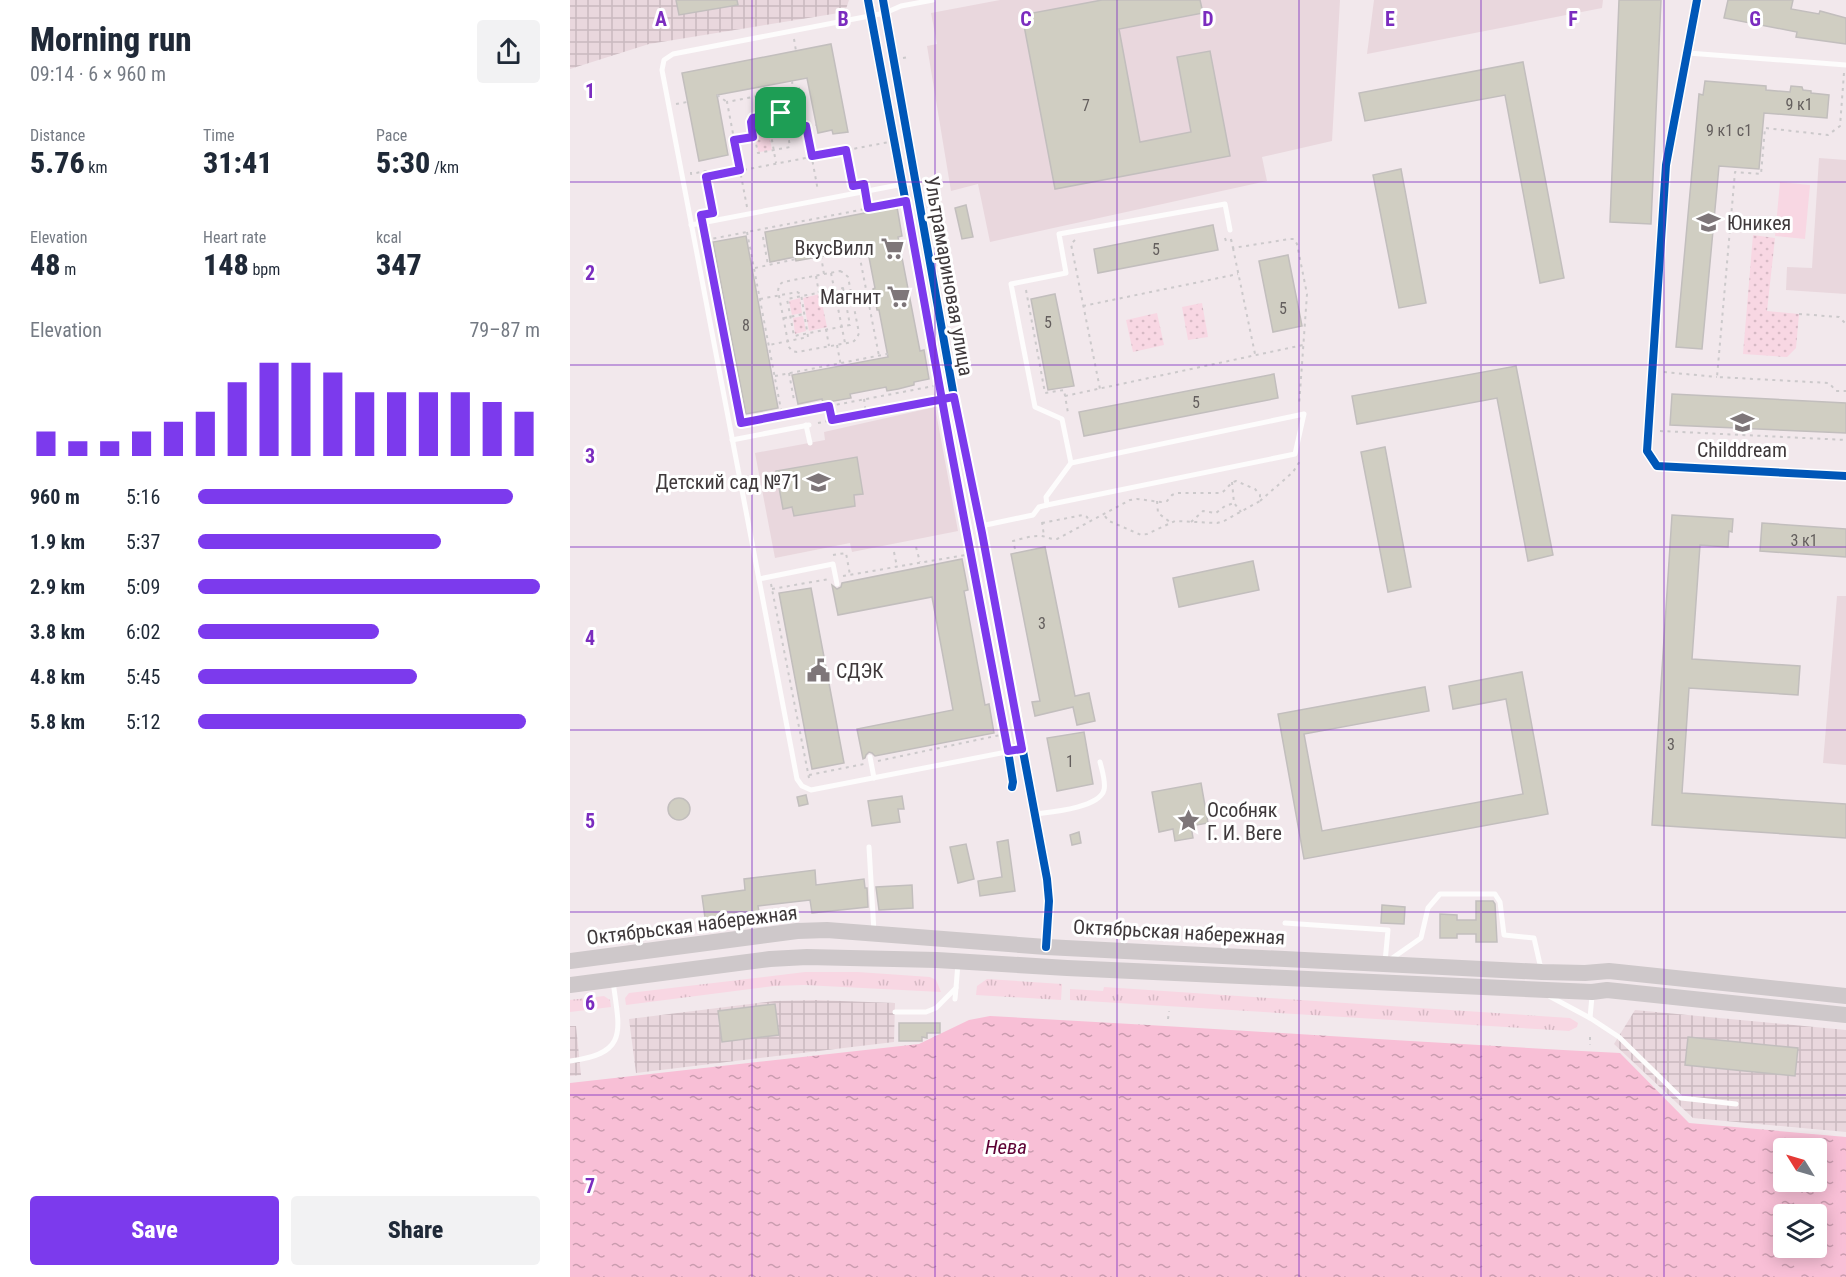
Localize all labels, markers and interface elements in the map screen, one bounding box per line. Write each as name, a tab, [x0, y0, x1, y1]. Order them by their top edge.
text: A	[655, 7, 667, 31]
text: B	[837, 7, 849, 31]
text: C	[1020, 7, 1032, 31]
text: D	[1202, 7, 1214, 31]
text: E	[1385, 7, 1395, 31]
text: F	[1568, 7, 1578, 31]
text: G	[1749, 7, 1761, 31]
text: Morning run	[30, 20, 192, 59]
button: share	[477, 20, 540, 83]
text: 09:14 · 6 × 960 m	[30, 62, 166, 86]
text: 1	[585, 79, 595, 103]
pin	[755, 87, 806, 138]
house number: 9 к1	[1785, 95, 1813, 114]
icon: arrive	[764, 96, 797, 129]
house number: 7	[1082, 96, 1090, 115]
house number: 9 к1 с1	[1706, 121, 1752, 140]
text: Distance	[30, 126, 85, 145]
text: Time	[203, 126, 235, 145]
text: Pace	[376, 126, 407, 145]
text: 5.76	[30, 145, 85, 180]
text: 31:41	[203, 145, 272, 180]
text: 5:30	[376, 145, 430, 180]
text: km	[85, 158, 108, 177]
text: /km	[430, 158, 459, 177]
street label: Ультрамариновая улица	[920, 174, 978, 378]
school or university icon: Юникея	[1696, 210, 1722, 236]
place label: Юникея	[1727, 211, 1791, 235]
text: Elevation	[30, 228, 88, 247]
text: Heart rate	[203, 228, 266, 247]
text: kcal	[376, 228, 402, 247]
supermarket icon: ВкусВилл	[879, 235, 905, 261]
place label: ВкусВилл	[795, 236, 874, 260]
house number: 5	[1152, 240, 1160, 259]
text: 48	[30, 247, 61, 282]
text: 148	[203, 247, 249, 282]
text: 347	[376, 247, 422, 282]
text: m	[61, 260, 76, 279]
text: bpm	[249, 260, 280, 279]
text: 2	[585, 261, 595, 285]
supermarket icon: Магнит	[886, 284, 912, 310]
place label: Магнит	[820, 285, 881, 309]
house number: 5	[1279, 299, 1287, 318]
house number: 5	[1044, 313, 1052, 332]
house number: 8	[742, 316, 750, 335]
text: Elevation	[30, 318, 102, 342]
text: 79–87 m	[469, 318, 540, 342]
house number: 5	[1192, 393, 1200, 412]
school or university icon: Childdream	[1729, 410, 1755, 436]
place label: Childdream	[1697, 438, 1787, 462]
text: 3	[585, 444, 595, 468]
school or university icon: Детский сад №71	[806, 469, 832, 495]
place label: Детский сад №71	[655, 470, 801, 494]
text: 960 m	[30, 485, 80, 509]
text: 5:16	[126, 485, 160, 509]
text: 1.9 km	[30, 530, 85, 554]
text: 5:37	[126, 530, 160, 554]
house number: 3 к1	[1790, 531, 1818, 550]
text: 2.9 km	[30, 575, 85, 599]
text: 5:09	[126, 575, 160, 599]
house number: 3	[1038, 614, 1046, 633]
text: 3.8 km	[30, 620, 85, 644]
text: 6:02	[126, 620, 160, 644]
text: 4	[585, 626, 595, 650]
public building icon: СДЭК	[805, 658, 831, 684]
place label: СДЭК	[836, 659, 884, 683]
text: 4.8 km	[30, 665, 85, 689]
text: 5:45	[126, 665, 160, 689]
text: 5.8 km	[30, 710, 85, 734]
text: 5:12	[126, 710, 160, 734]
house number: 3	[1667, 735, 1675, 754]
house number: 1	[1066, 752, 1074, 771]
place label: Особняк Г. И. Веге	[1207, 798, 1282, 845]
place icon: Особняк Г. И. Веге	[1176, 808, 1202, 834]
text: 5	[585, 809, 595, 833]
street label: Октябрьская набережная	[585, 900, 799, 950]
street label: Октябрьская набережная	[1072, 914, 1286, 950]
text: 6	[585, 991, 595, 1015]
water label: Нева	[985, 1135, 1027, 1159]
north arrow	[1773, 1138, 1827, 1192]
map controls	[1773, 1138, 1827, 1258]
text: 7	[585, 1174, 595, 1198]
button: Save	[30, 1196, 279, 1265]
button: Share	[291, 1196, 540, 1265]
button: layers	[1773, 1204, 1827, 1258]

